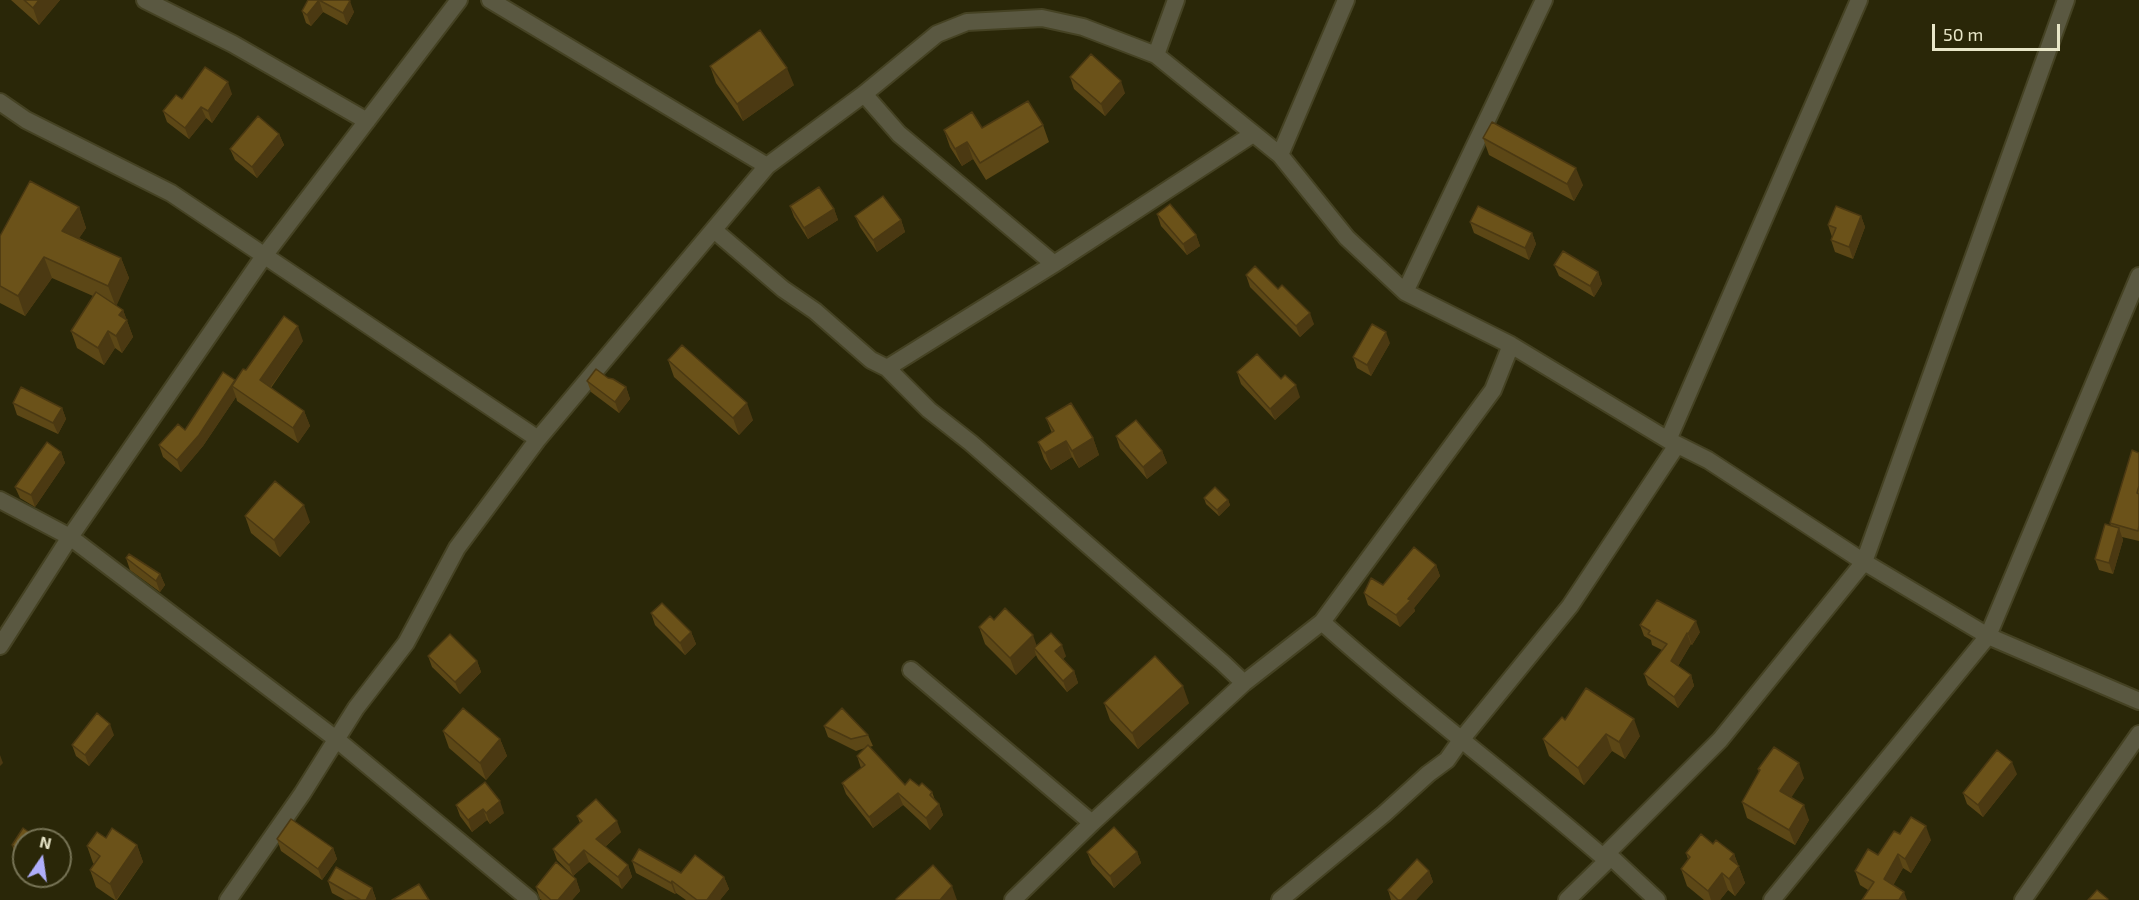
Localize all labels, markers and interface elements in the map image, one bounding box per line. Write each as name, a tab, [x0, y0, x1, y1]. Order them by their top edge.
scale bar	[1935, 12, 2062, 50]
text: 50 m	[1943, 23, 1983, 45]
north arrow	[12, 828, 72, 888]
text: N	[38, 831, 53, 852]

